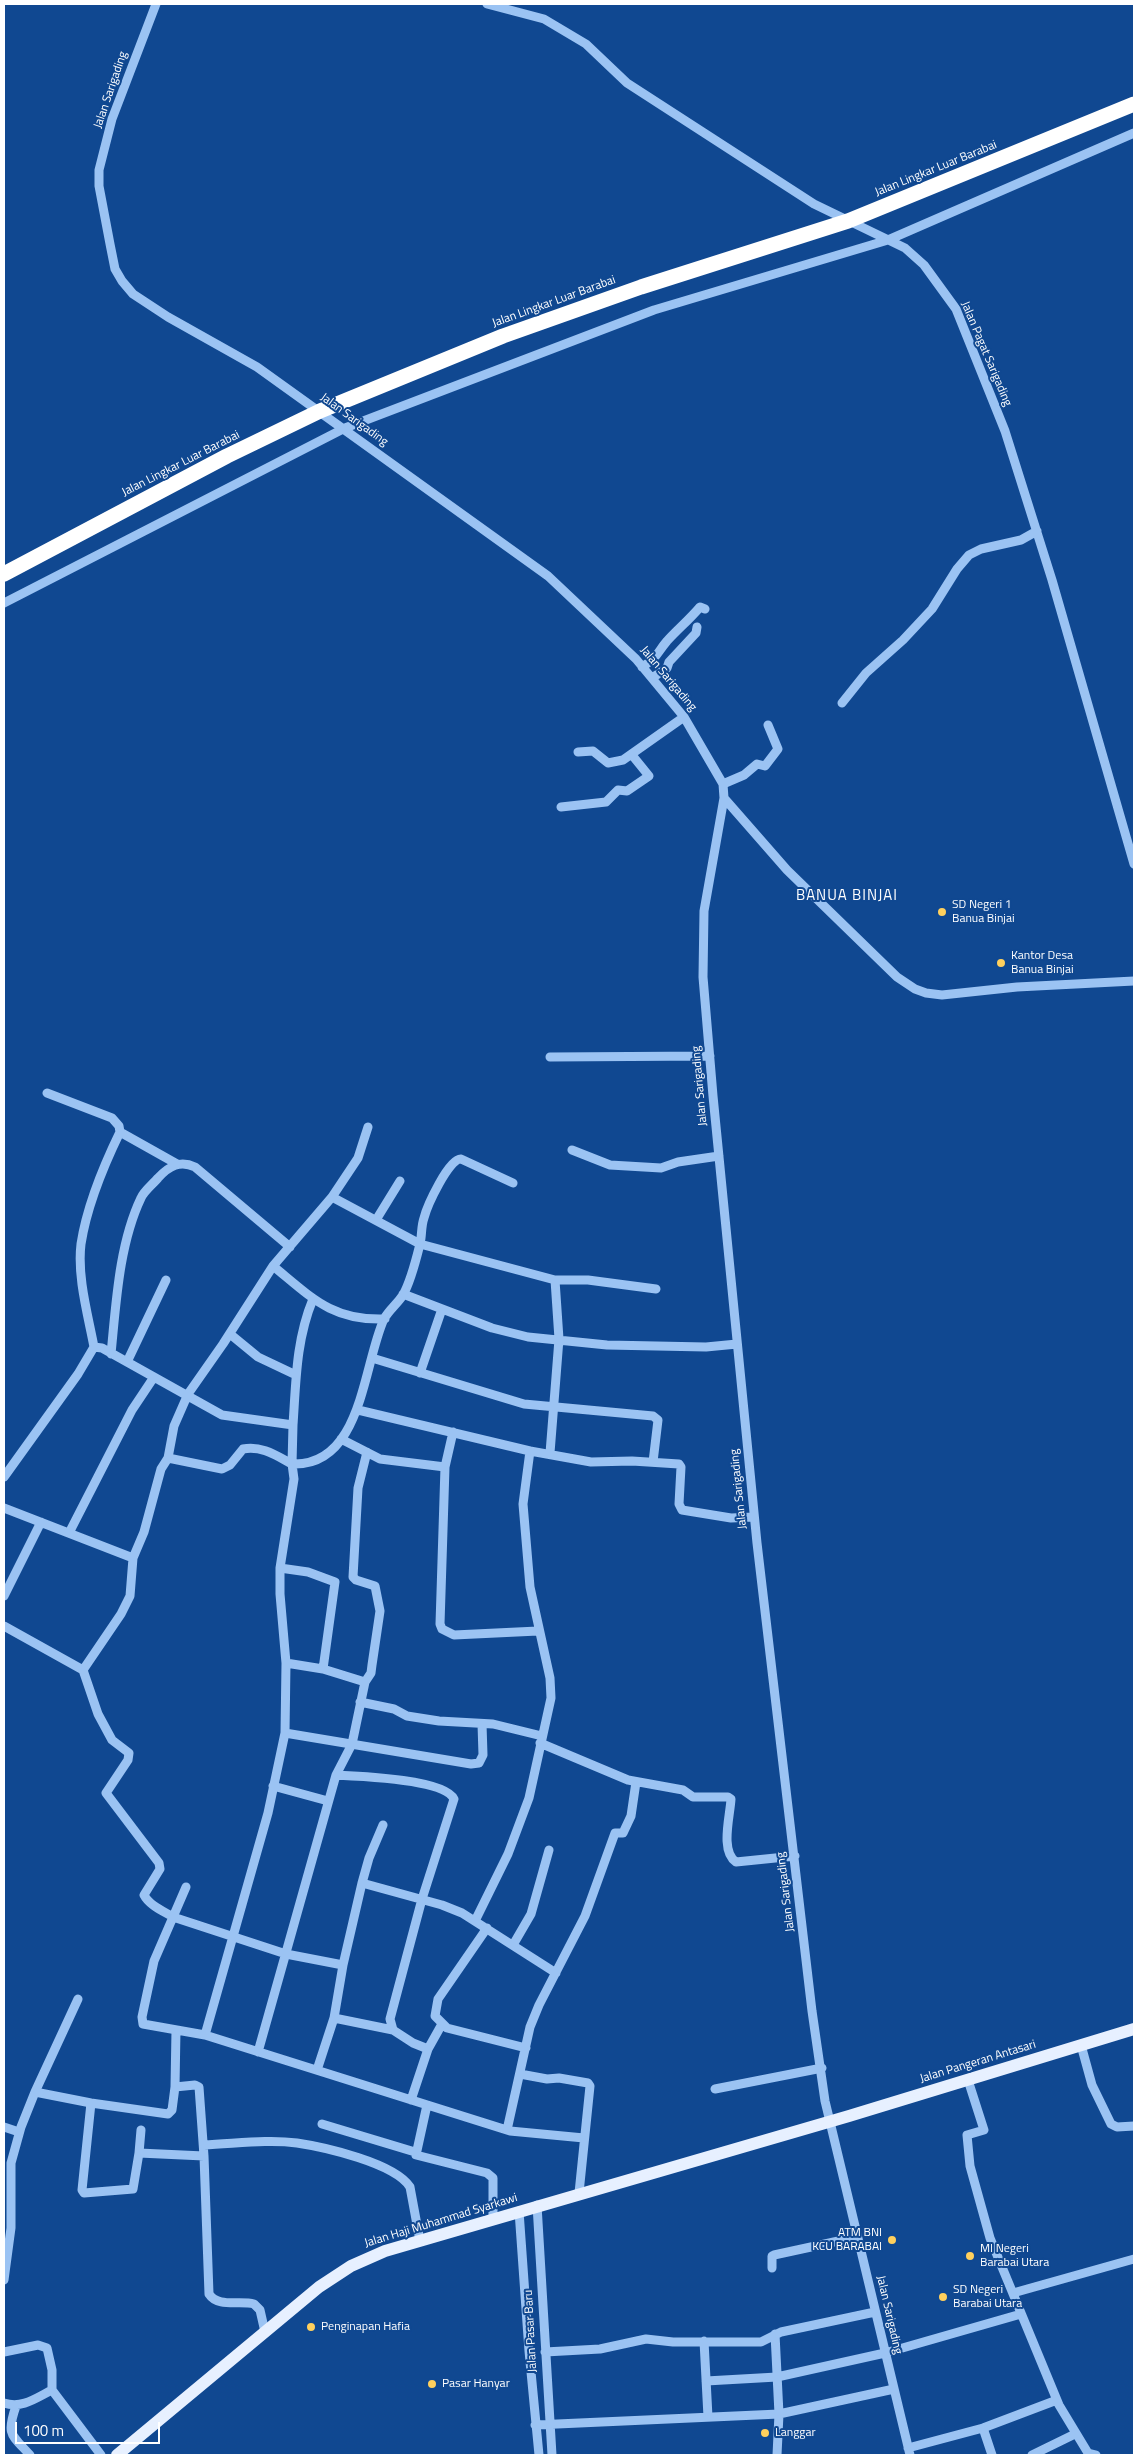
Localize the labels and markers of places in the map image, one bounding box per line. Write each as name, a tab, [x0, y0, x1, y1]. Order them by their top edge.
place label: SD Negeri 1 Banua Binjai	[952, 898, 1015, 926]
marker: SD Negeri 1 Banua Binjai	[936, 906, 948, 918]
place label: Kantor Desa Banua Binjai	[1011, 949, 1074, 977]
marker: Kantor Desa Banua Binjai	[995, 957, 1007, 969]
place label: ATM BNI KCU BARABAI	[812, 2226, 882, 2254]
marker: ATM BNI KCU BARABAI	[886, 2234, 898, 2246]
place label: MI Negeri Barabai Utara	[980, 2242, 1049, 2270]
marker: MI Negeri Barabai Utara	[964, 2250, 976, 2262]
place label: SD Negeri Barabai Utara	[953, 2283, 1022, 2311]
marker: SD Negeri Barabai Utara	[937, 2291, 949, 2303]
place label: Penginapan Hafia	[321, 2320, 410, 2334]
marker: Penginapan Hafia	[305, 2321, 317, 2333]
place label: Pasar Hanyar	[442, 2377, 510, 2391]
marker: Pasar Hanyar	[426, 2378, 438, 2390]
place label: Langgar	[775, 2426, 816, 2440]
marker: Langgar	[759, 2427, 771, 2439]

